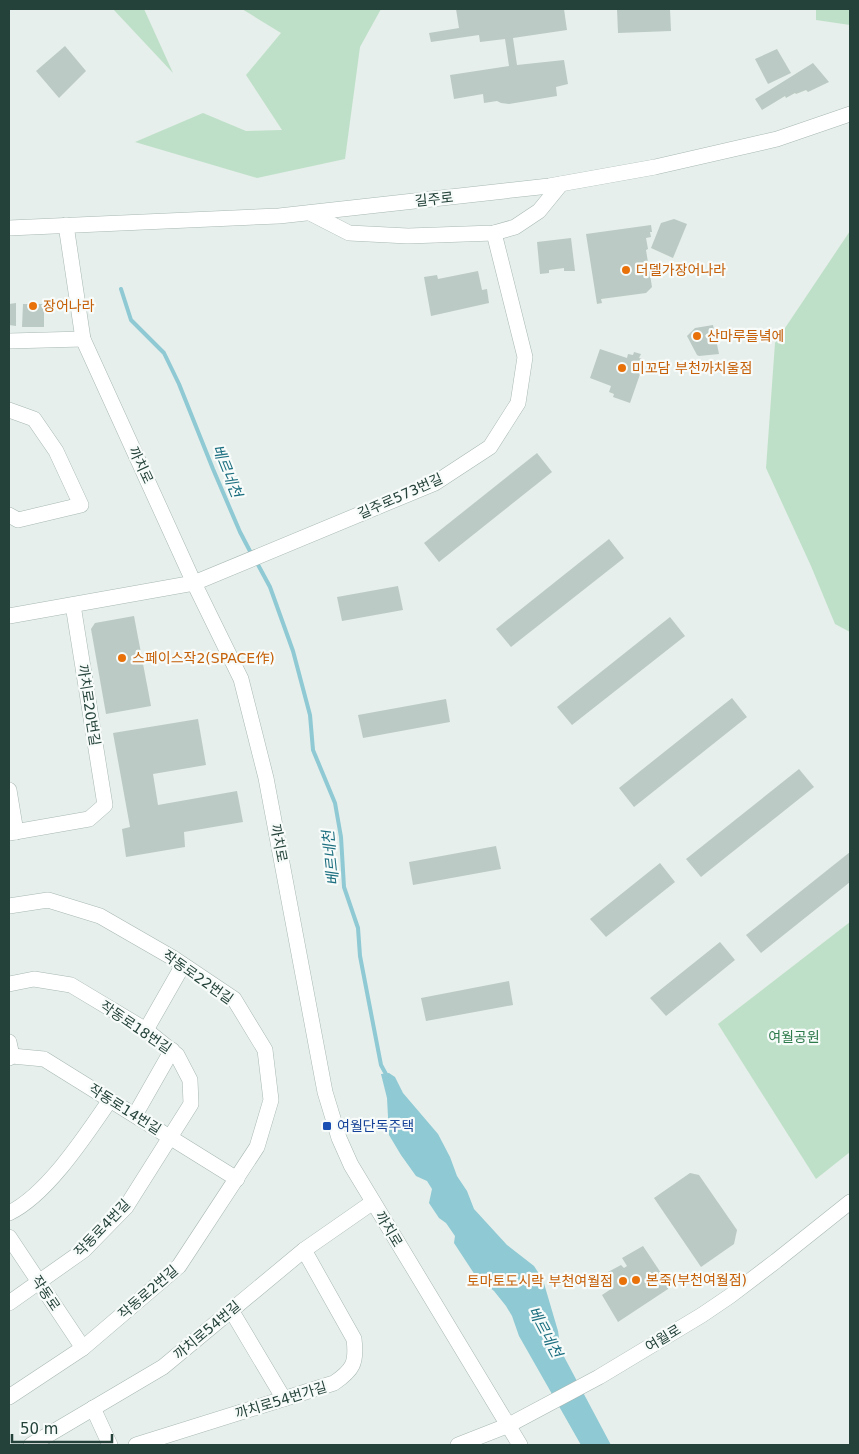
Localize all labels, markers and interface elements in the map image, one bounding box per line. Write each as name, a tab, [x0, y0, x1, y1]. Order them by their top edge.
street label: 길주로	[414, 189, 454, 209]
place label: 더델가장어나라	[636, 262, 726, 278]
marker: 더델가장어나라	[620, 264, 632, 276]
place label: 장어나라	[43, 298, 95, 314]
marker: 장어나라	[27, 300, 39, 312]
place label: 산마루들녘에	[707, 328, 784, 344]
marker: 산마루들녘에	[691, 330, 703, 342]
place label: 미꼬담 부천까치울점	[632, 360, 752, 376]
marker: 미꼬담 부천까치울점	[616, 362, 628, 374]
water label: 베르네천	[208, 442, 247, 502]
street label: 까치로	[126, 444, 156, 486]
street label: 길주로573번길	[355, 470, 445, 522]
place label: 스페이스작2(SPACE作)	[132, 650, 275, 666]
marker: 스페이스작2(SPACE作)	[116, 652, 128, 664]
street label: 까치로20번길	[75, 663, 103, 747]
street label: 까치로	[267, 823, 291, 864]
water label: 베르네천	[319, 827, 343, 886]
street label: 작동로22번길	[160, 947, 236, 1007]
street label: 작동로18번길	[97, 997, 175, 1057]
park label: 여월공원	[768, 1029, 820, 1045]
street label: 작동로14번길	[86, 1080, 164, 1138]
place label: 여월단독주택	[337, 1118, 414, 1134]
marker: 여월단독주택	[321, 1120, 333, 1132]
street label: 작동로4번길	[71, 1196, 133, 1260]
street label: 까치로	[372, 1208, 406, 1250]
street label: 작동로2번길	[115, 1262, 181, 1322]
place label: 본죽(부천여월점)	[646, 1272, 747, 1288]
street label: 작동로	[29, 1273, 64, 1314]
place label: 토마토도시락 부천여월점	[467, 1273, 613, 1289]
marker: 본죽(부천여월점)	[630, 1274, 642, 1286]
marker: 토마토도시락 부천여월점	[617, 1275, 629, 1287]
street label: 까치로54번길	[170, 1297, 244, 1363]
water label: 베르네천	[524, 1303, 567, 1363]
street label: 여월로	[642, 1321, 684, 1355]
street label: 까치로54번가길	[233, 1378, 329, 1422]
scale bar	[12, 1412, 112, 1444]
text: 50 m	[20, 1420, 58, 1438]

